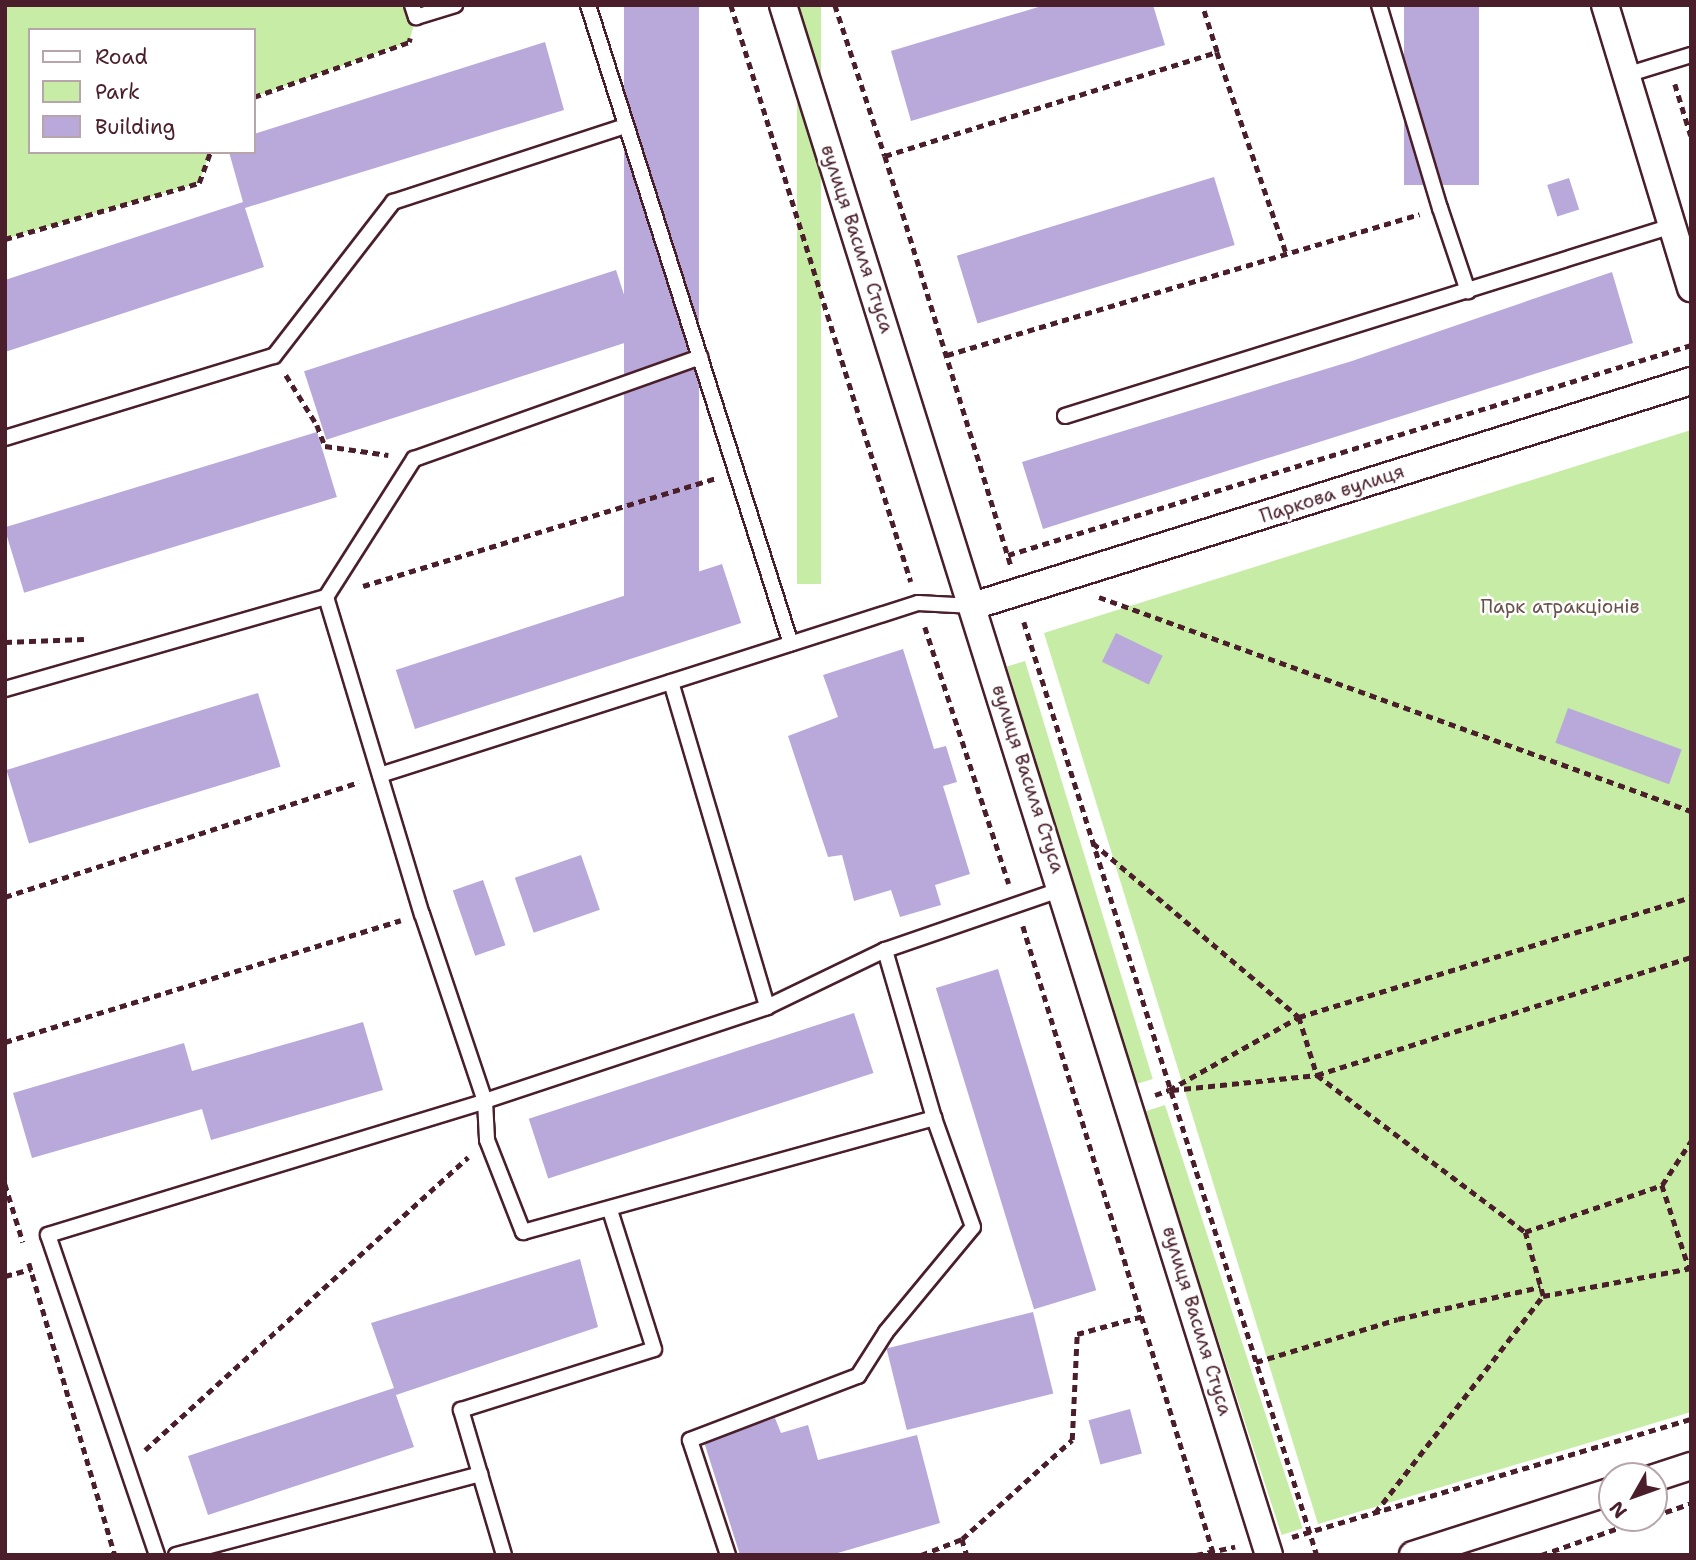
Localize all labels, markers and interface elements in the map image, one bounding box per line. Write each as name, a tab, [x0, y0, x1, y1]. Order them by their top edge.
legend	[28, 28, 256, 154]
text: Road	[95, 43, 148, 71]
text: Park	[95, 78, 140, 106]
text: Building	[95, 113, 175, 141]
street label: вулиця Василя Стуса	[816, 142, 898, 336]
street label: Паркова вулиця	[1257, 460, 1407, 528]
park label: Парк атракціонів	[1480, 596, 1640, 618]
street label: вулиця Василя Стуса	[987, 682, 1069, 876]
street label: вулиця Василя Стуса	[1157, 1224, 1237, 1418]
north arrow	[1598, 1462, 1668, 1532]
text: N	[1604, 1496, 1632, 1523]

